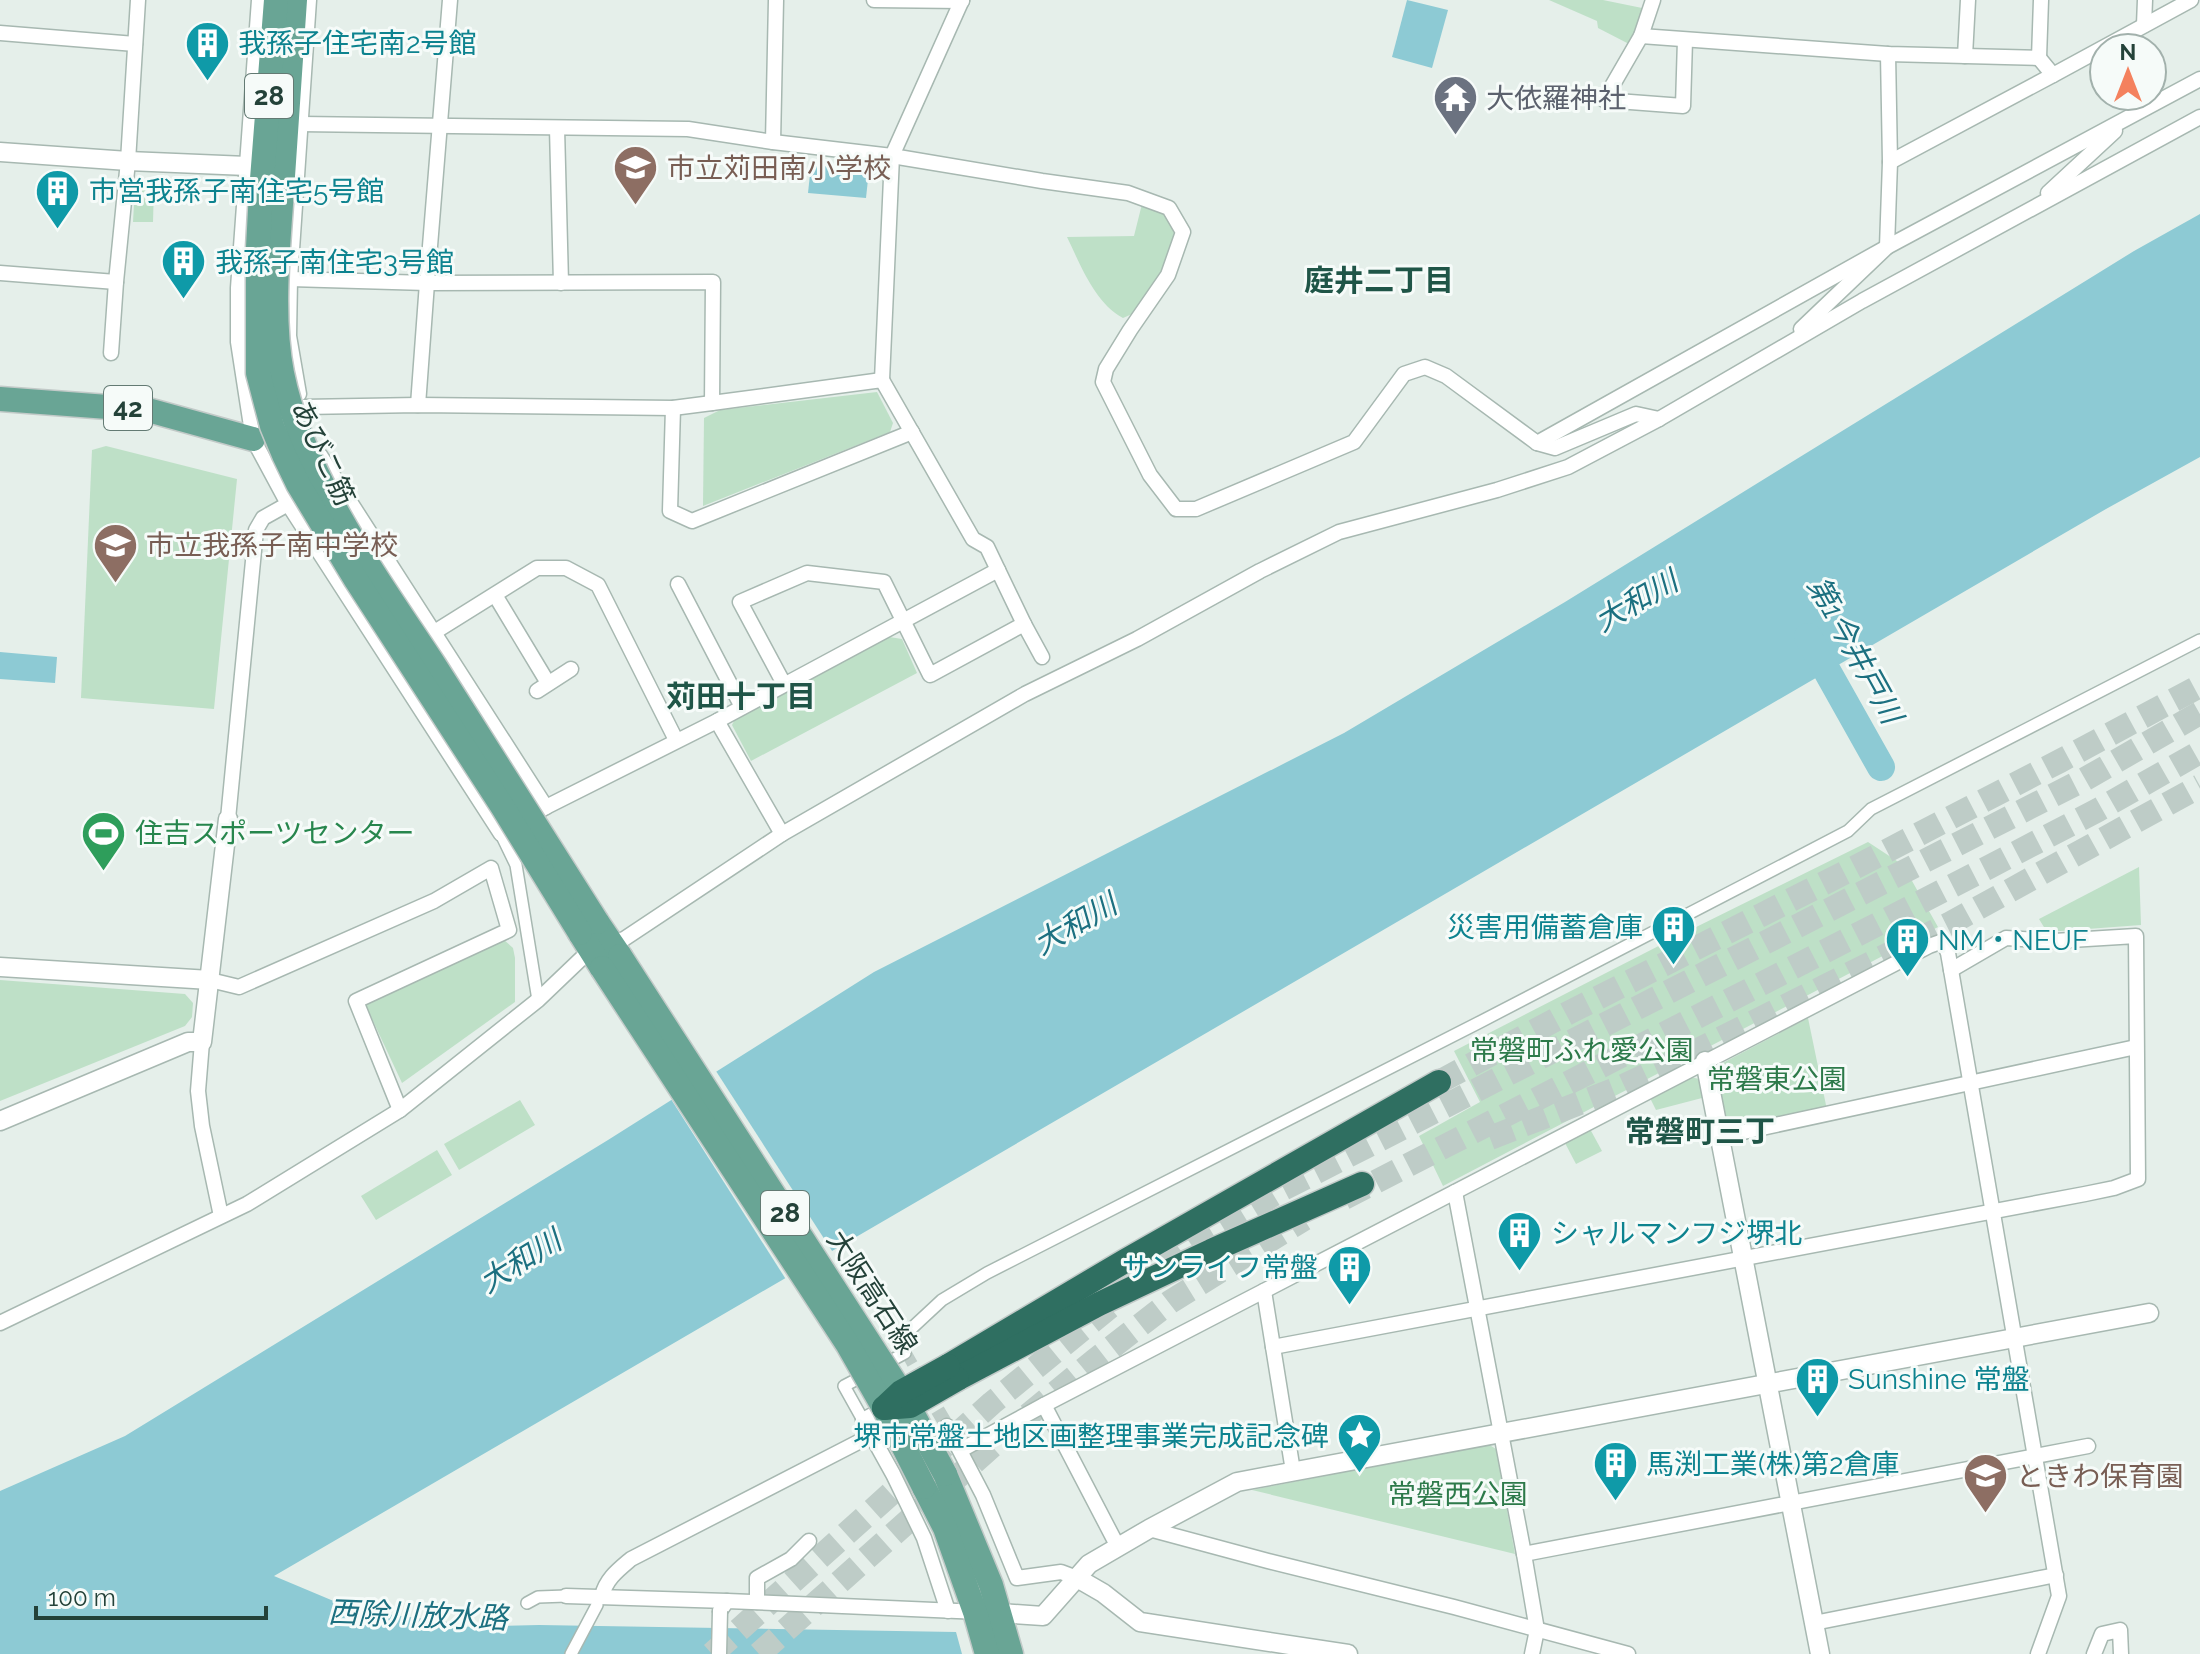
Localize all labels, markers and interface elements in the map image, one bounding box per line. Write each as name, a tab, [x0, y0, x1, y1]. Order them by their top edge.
building icon: 我孫子住宅南2号館	[183, 19, 231, 82]
place label: 我孫子住宅南2号館	[238, 27, 477, 60]
north arrow	[2088, 32, 2168, 112]
text: N	[2120, 39, 2136, 65]
road number: 28	[245, 74, 293, 118]
temple icon: 大依羅神社	[1431, 74, 1479, 137]
place label: 大依羅神社	[1486, 82, 1626, 115]
school or university icon: 市立苅田南小学校	[612, 144, 660, 207]
place label: 市立苅田南小学校	[667, 152, 891, 185]
building icon: 市営我孫子南住宅5号館	[34, 167, 82, 230]
place label: 市営我孫子南住宅5号館	[89, 175, 384, 208]
building icon: 我孫子南住宅3号館	[160, 238, 208, 301]
place label: 我孫子南住宅3号館	[215, 246, 454, 279]
district label: 庭井二丁目	[1304, 263, 1454, 298]
road number: 42	[104, 386, 152, 430]
street label: あびこ筋	[284, 395, 362, 511]
school or university icon: 市立我孫子南中学校	[91, 521, 139, 584]
place label: 市立我孫子南中学校	[146, 529, 398, 562]
water label: 大和川	[1588, 562, 1686, 639]
water label: 第1今井戸川	[1800, 571, 1911, 732]
district label: 苅田十丁目	[666, 679, 816, 714]
sports icon: 住吉スポーツセンター	[80, 809, 128, 872]
place label: 住吉スポーツセンター	[135, 817, 414, 850]
water label: 大和川	[1027, 885, 1125, 962]
building icon: 災害用備蓄倉庫	[1650, 903, 1698, 966]
place label: 災害用備蓄倉庫	[1447, 911, 1643, 944]
building icon: NM・NEUF	[1883, 916, 1931, 979]
place label: NM・NEUF	[1938, 924, 2088, 957]
park label: 常磐町ふれ愛公園	[1470, 1034, 1694, 1067]
park label: 常磐東公園	[1707, 1063, 1847, 1096]
district label: 常磐町三丁	[1625, 1114, 1775, 1149]
road number: 28	[761, 1191, 809, 1235]
building icon: シャルマンフジ堺北	[1496, 1209, 1544, 1272]
place label: シャルマンフジ堺北	[1551, 1217, 1802, 1250]
water label: 大和川	[473, 1221, 570, 1300]
street label: 大阪高石線	[820, 1224, 924, 1360]
building icon: サンライフ常盤	[1325, 1243, 1373, 1306]
place label: サンライフ常盤	[1122, 1251, 1318, 1284]
building icon: Sunshine 常盤	[1793, 1355, 1841, 1418]
place label: Sunshine 常盤	[1848, 1363, 2030, 1396]
place icon: 堺市常盤土地区画整理事業完成記念碑	[1336, 1412, 1384, 1475]
place label: 堺市常盤土地区画整理事業完成記念碑	[853, 1420, 1329, 1453]
building icon: 馬渕工業(株)第2倉庫	[1591, 1440, 1639, 1503]
place label: 馬渕工業(株)第2倉庫	[1646, 1448, 1900, 1481]
school or university icon: ときわ保育園	[1961, 1452, 2009, 1515]
place label: ときわ保育園	[2016, 1460, 2184, 1493]
park label: 常磐西公園	[1388, 1478, 1528, 1511]
scale bar	[36, 1570, 266, 1620]
text: 100 m	[48, 1583, 116, 1612]
water label: 西除川放水路	[327, 1594, 512, 1636]

